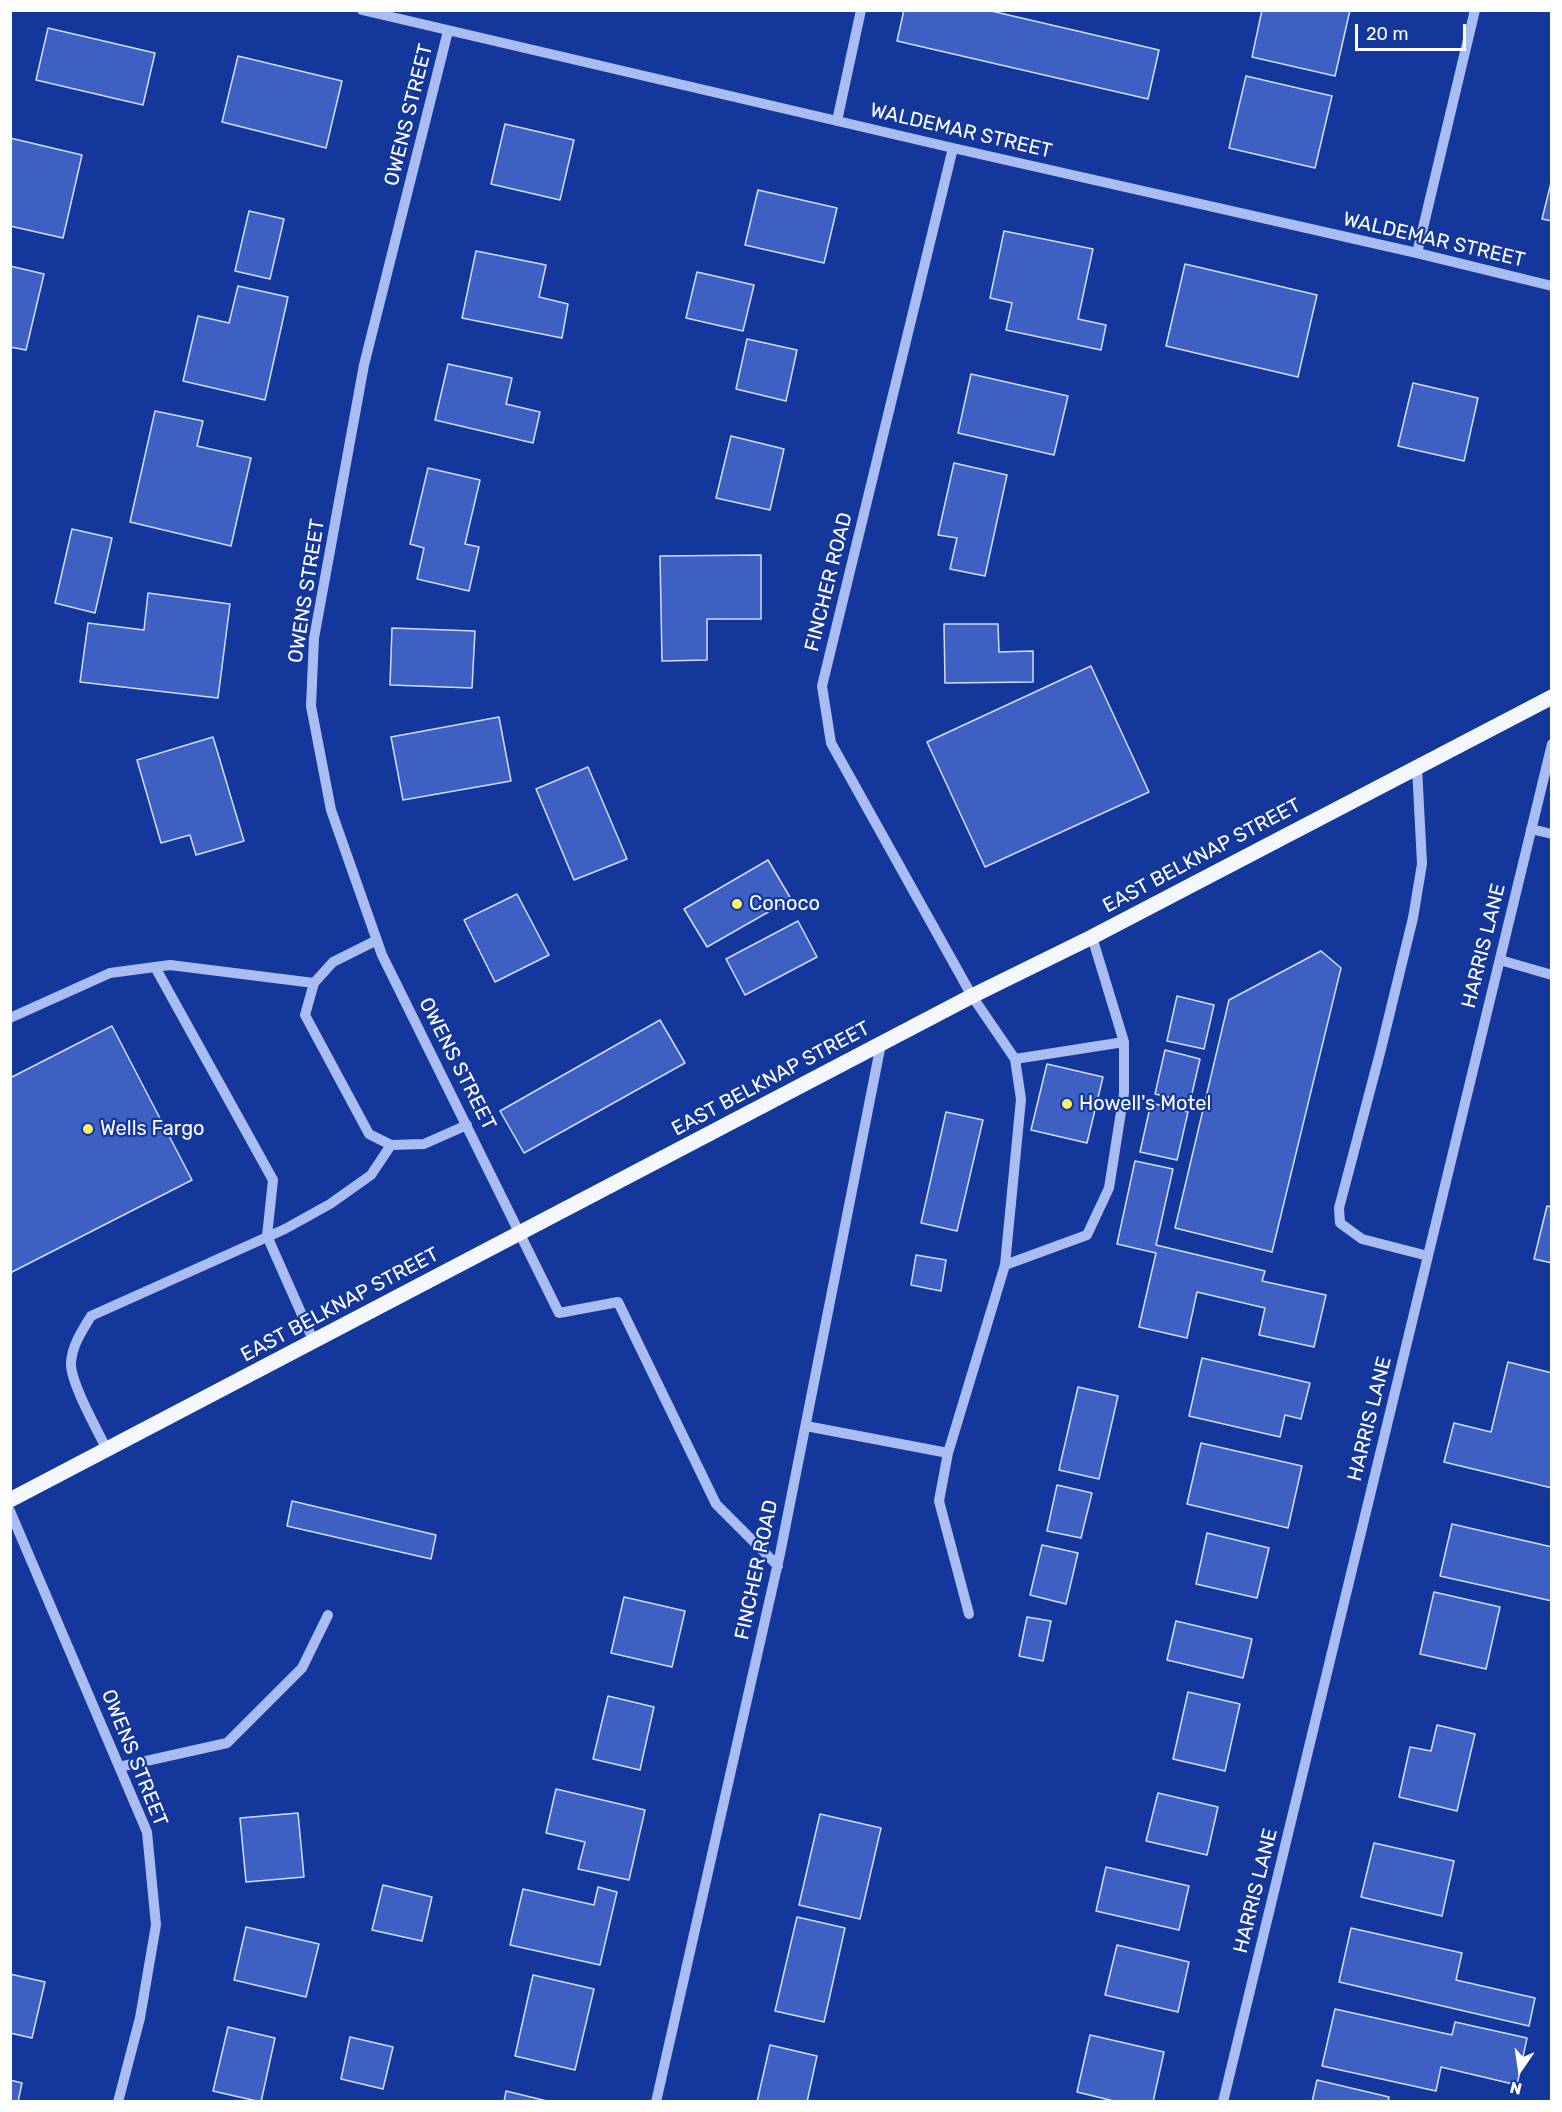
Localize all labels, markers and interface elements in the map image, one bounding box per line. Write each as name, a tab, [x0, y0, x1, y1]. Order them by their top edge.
scale bar	[1358, 12, 1469, 50]
text: 20 m	[1366, 23, 1408, 45]
street label: OWENS STREET	[380, 41, 438, 189]
street label: WALDEMAR STREET	[868, 98, 1054, 164]
street label: WALDEMAR STREET	[1341, 207, 1527, 273]
street label: FINCHER ROAD	[800, 510, 858, 654]
street label: OWENS STREET	[284, 517, 330, 665]
street label: EAST BELKNAP STREET	[1099, 794, 1305, 918]
street label: HARRIS LANE	[1457, 881, 1511, 1011]
place label: Conoco	[749, 892, 820, 916]
marker: Conoco	[730, 897, 744, 911]
street label: OWENS STREET	[413, 994, 501, 1134]
street label: EAST BELKNAP STREET	[668, 1017, 874, 1141]
place label: Howell's Motel	[1079, 1092, 1211, 1116]
marker: Howell's Motel	[1060, 1097, 1074, 1111]
place label: Wells Fargo	[100, 1117, 205, 1141]
marker: Wells Fargo	[81, 1122, 95, 1136]
street label: EAST BELKNAP STREET	[237, 1243, 443, 1367]
street label: HARRIS LANE	[1343, 1354, 1397, 1484]
street label: FINCHER ROAD	[730, 1498, 784, 1642]
street label: OWENS STREET	[96, 1686, 172, 1830]
street label: HARRIS LANE	[1229, 1826, 1283, 1956]
north arrow	[1490, 2040, 1550, 2100]
text: N	[1508, 2077, 1524, 2099]

